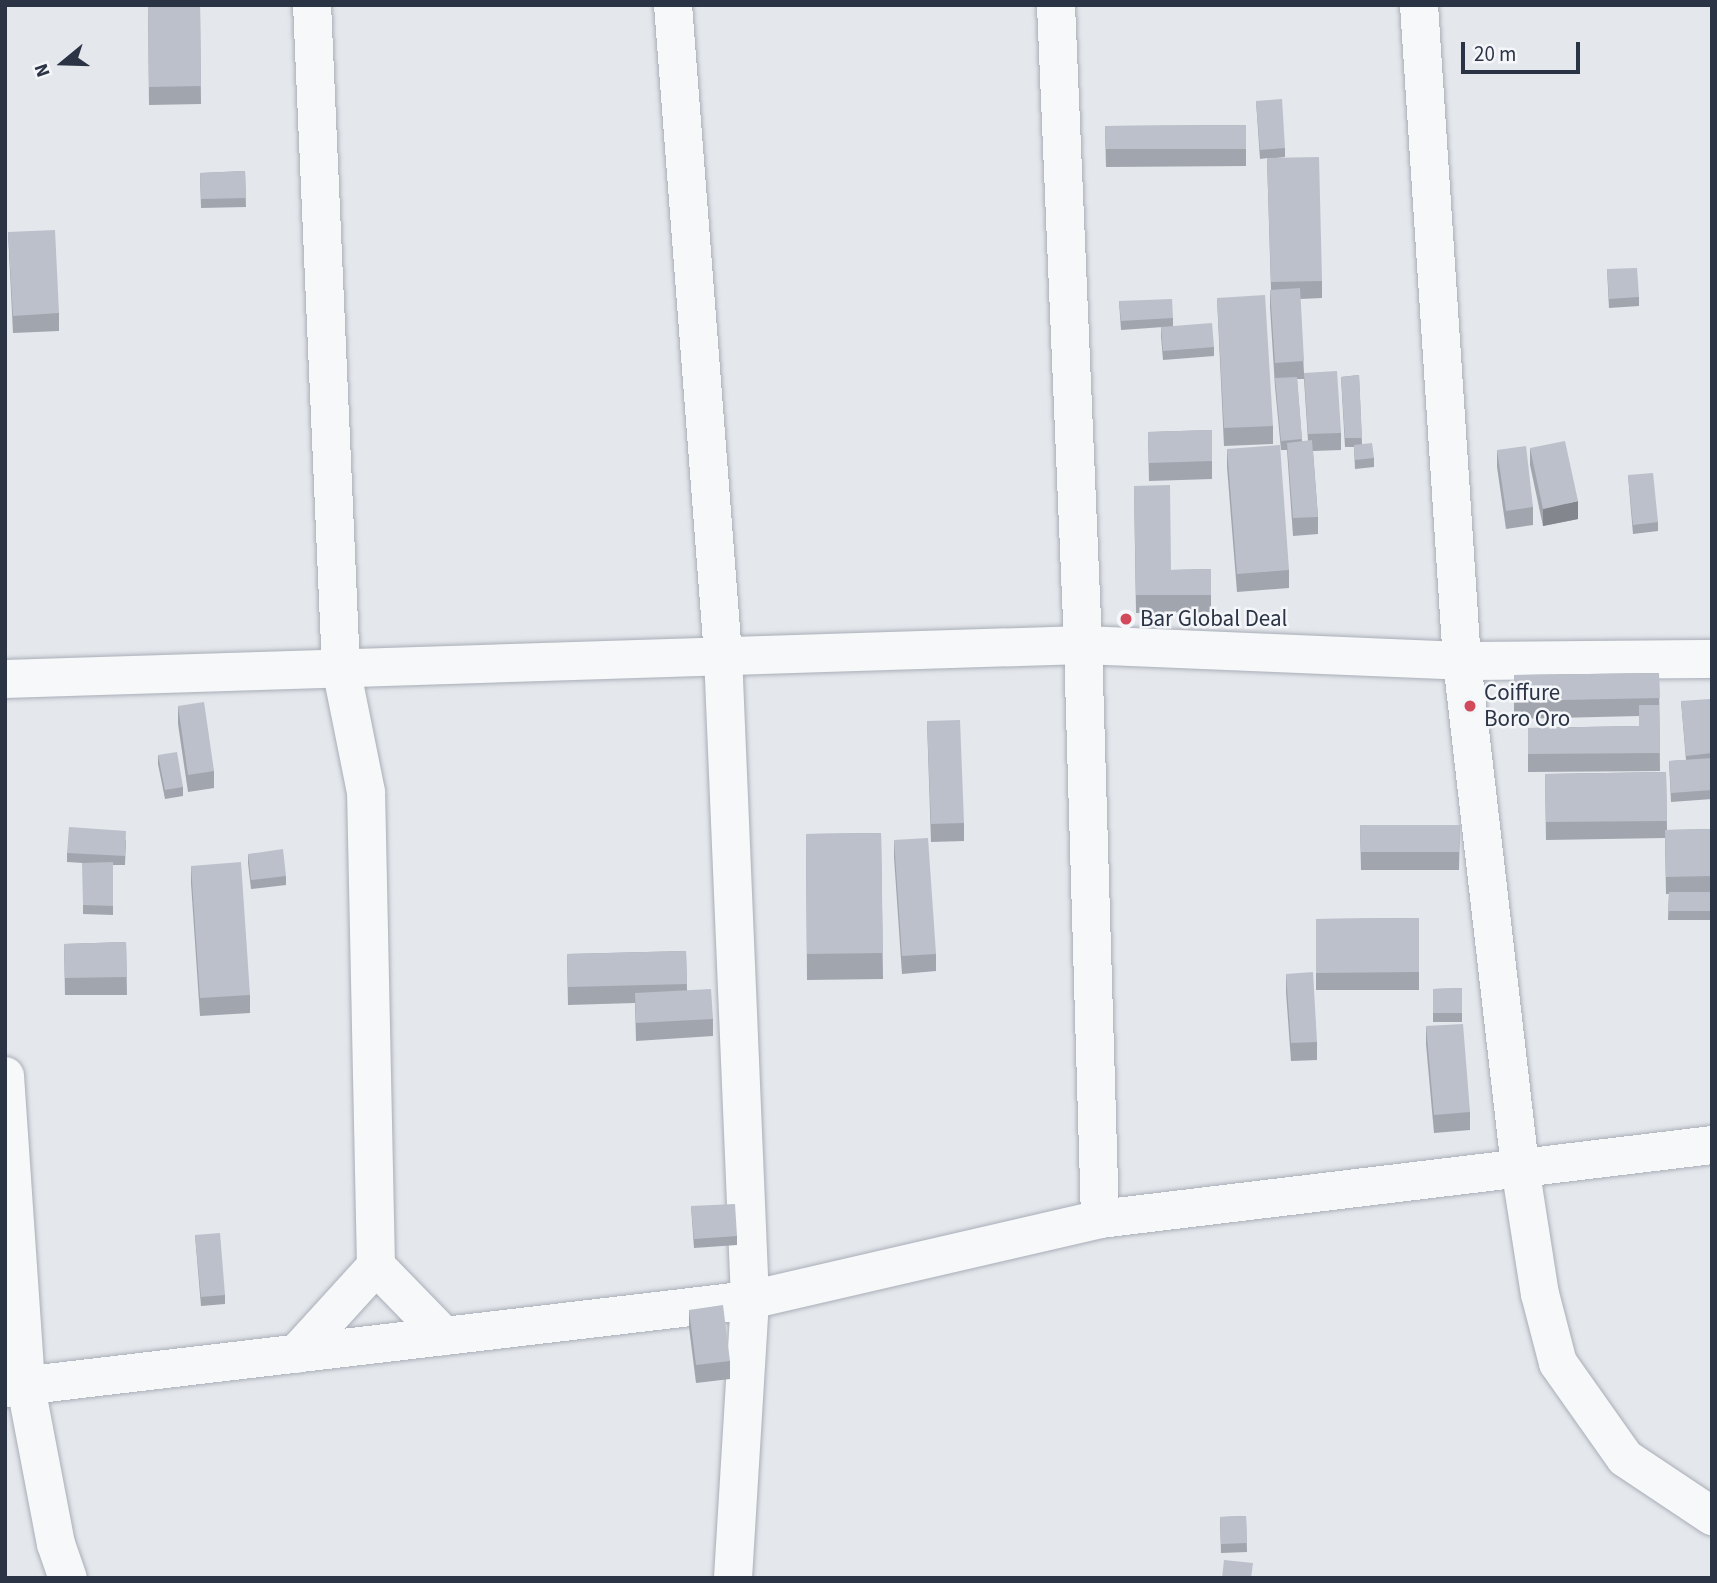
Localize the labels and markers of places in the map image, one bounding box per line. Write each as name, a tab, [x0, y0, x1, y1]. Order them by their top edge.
place label: Bar Global Deal	[1140, 605, 1287, 633]
marker: Bar Global Deal	[1118, 611, 1134, 627]
place label: Coiffure Boro Oro	[1484, 679, 1570, 733]
marker: Coiffure Boro Oro	[1462, 698, 1478, 714]

